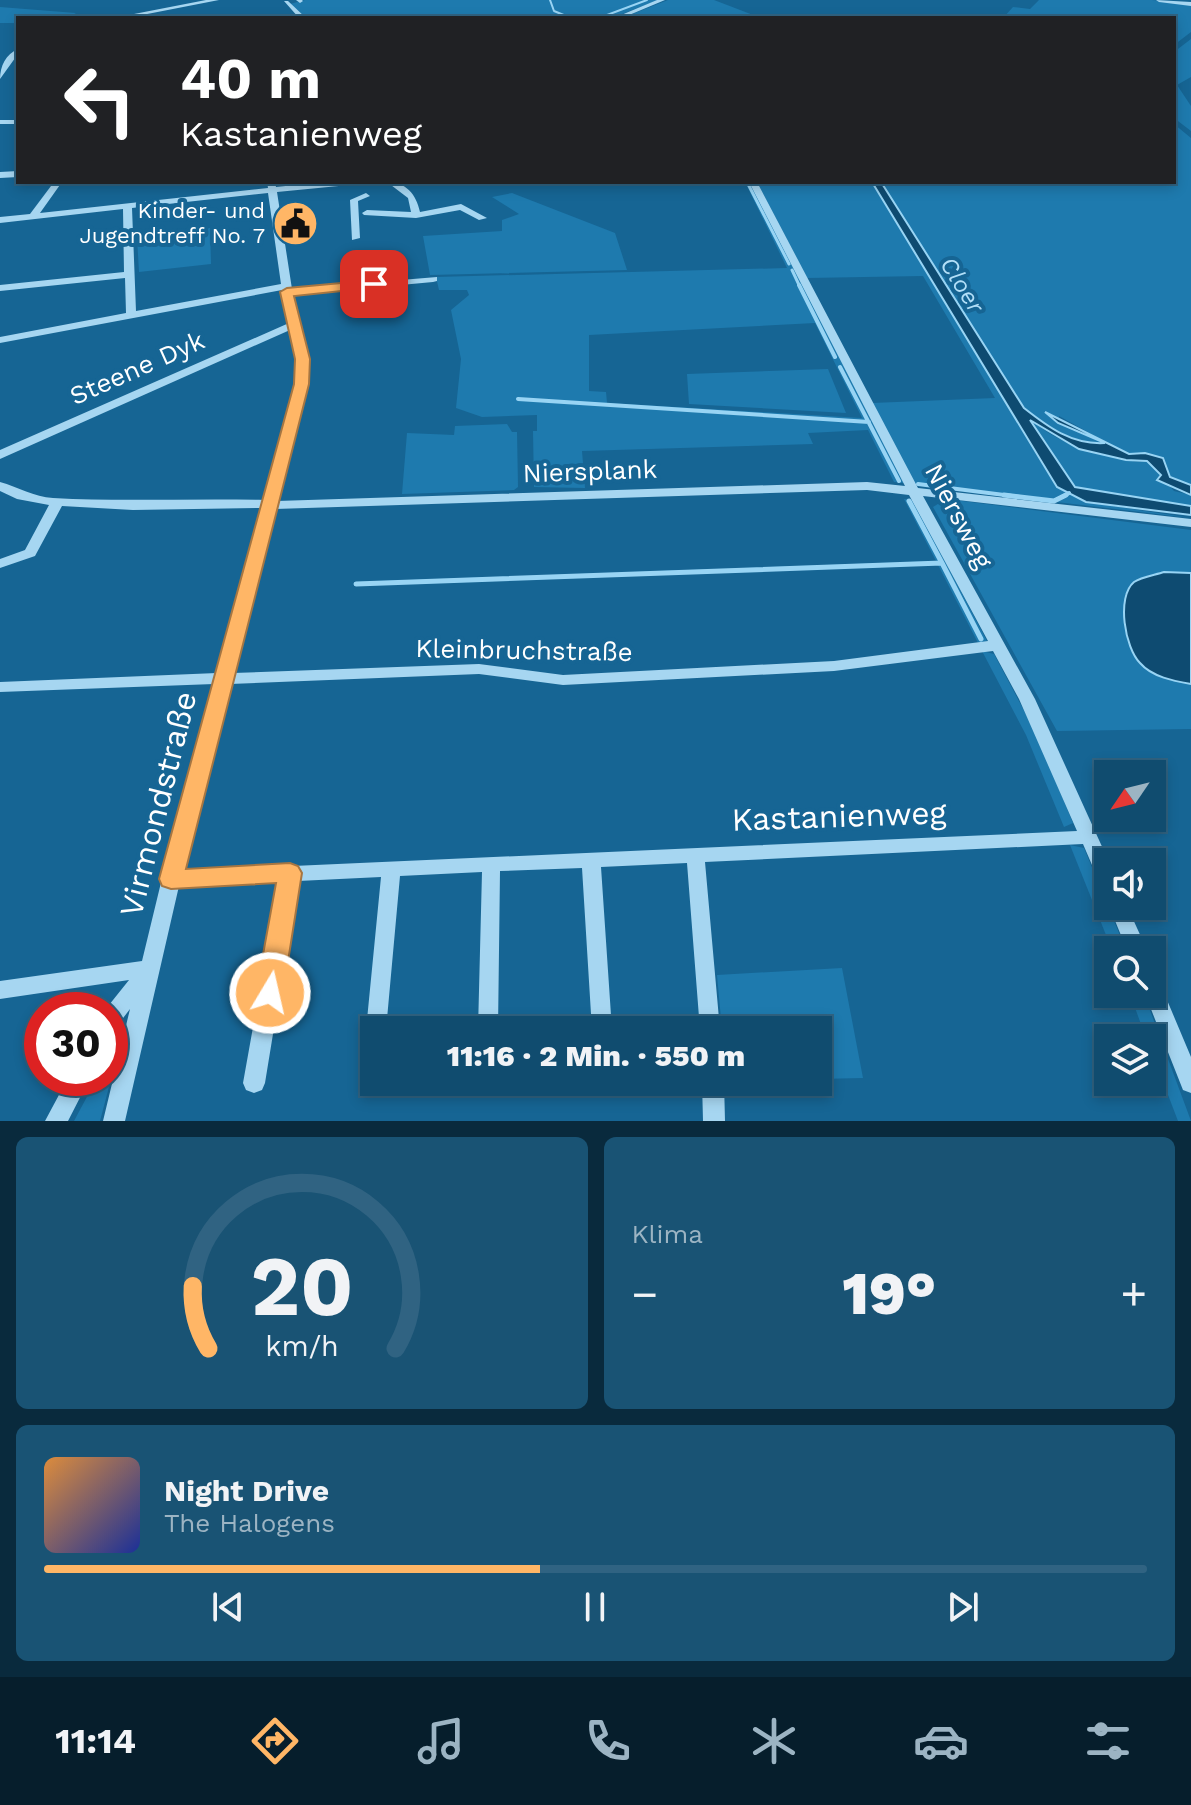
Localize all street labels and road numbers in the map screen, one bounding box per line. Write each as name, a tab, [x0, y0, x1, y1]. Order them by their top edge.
street label: Steene Dyk	[65, 325, 209, 411]
street label: Niersplank	[522, 454, 658, 488]
street label: Niersweg	[919, 459, 999, 574]
street label: Kleinbruchstraße	[415, 633, 633, 667]
street label: Virmondstraße	[112, 687, 204, 921]
street label: Kastanienweg	[731, 793, 948, 839]

